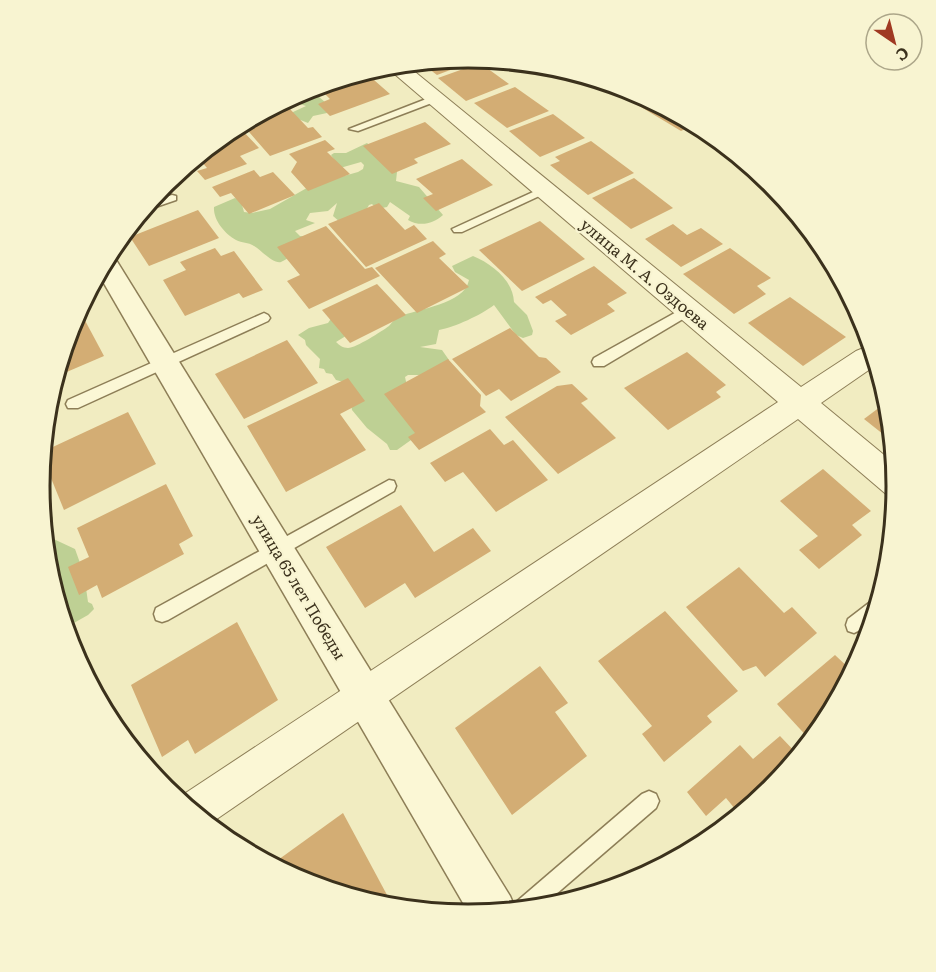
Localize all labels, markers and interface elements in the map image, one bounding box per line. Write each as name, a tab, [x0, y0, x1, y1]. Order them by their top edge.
north arrow	[864, 12, 924, 72]
text: С	[892, 42, 915, 68]
street label: улица М. А. Оздоева	[576, 212, 716, 335]
street label: улица 65 лет Победы	[247, 509, 353, 664]

